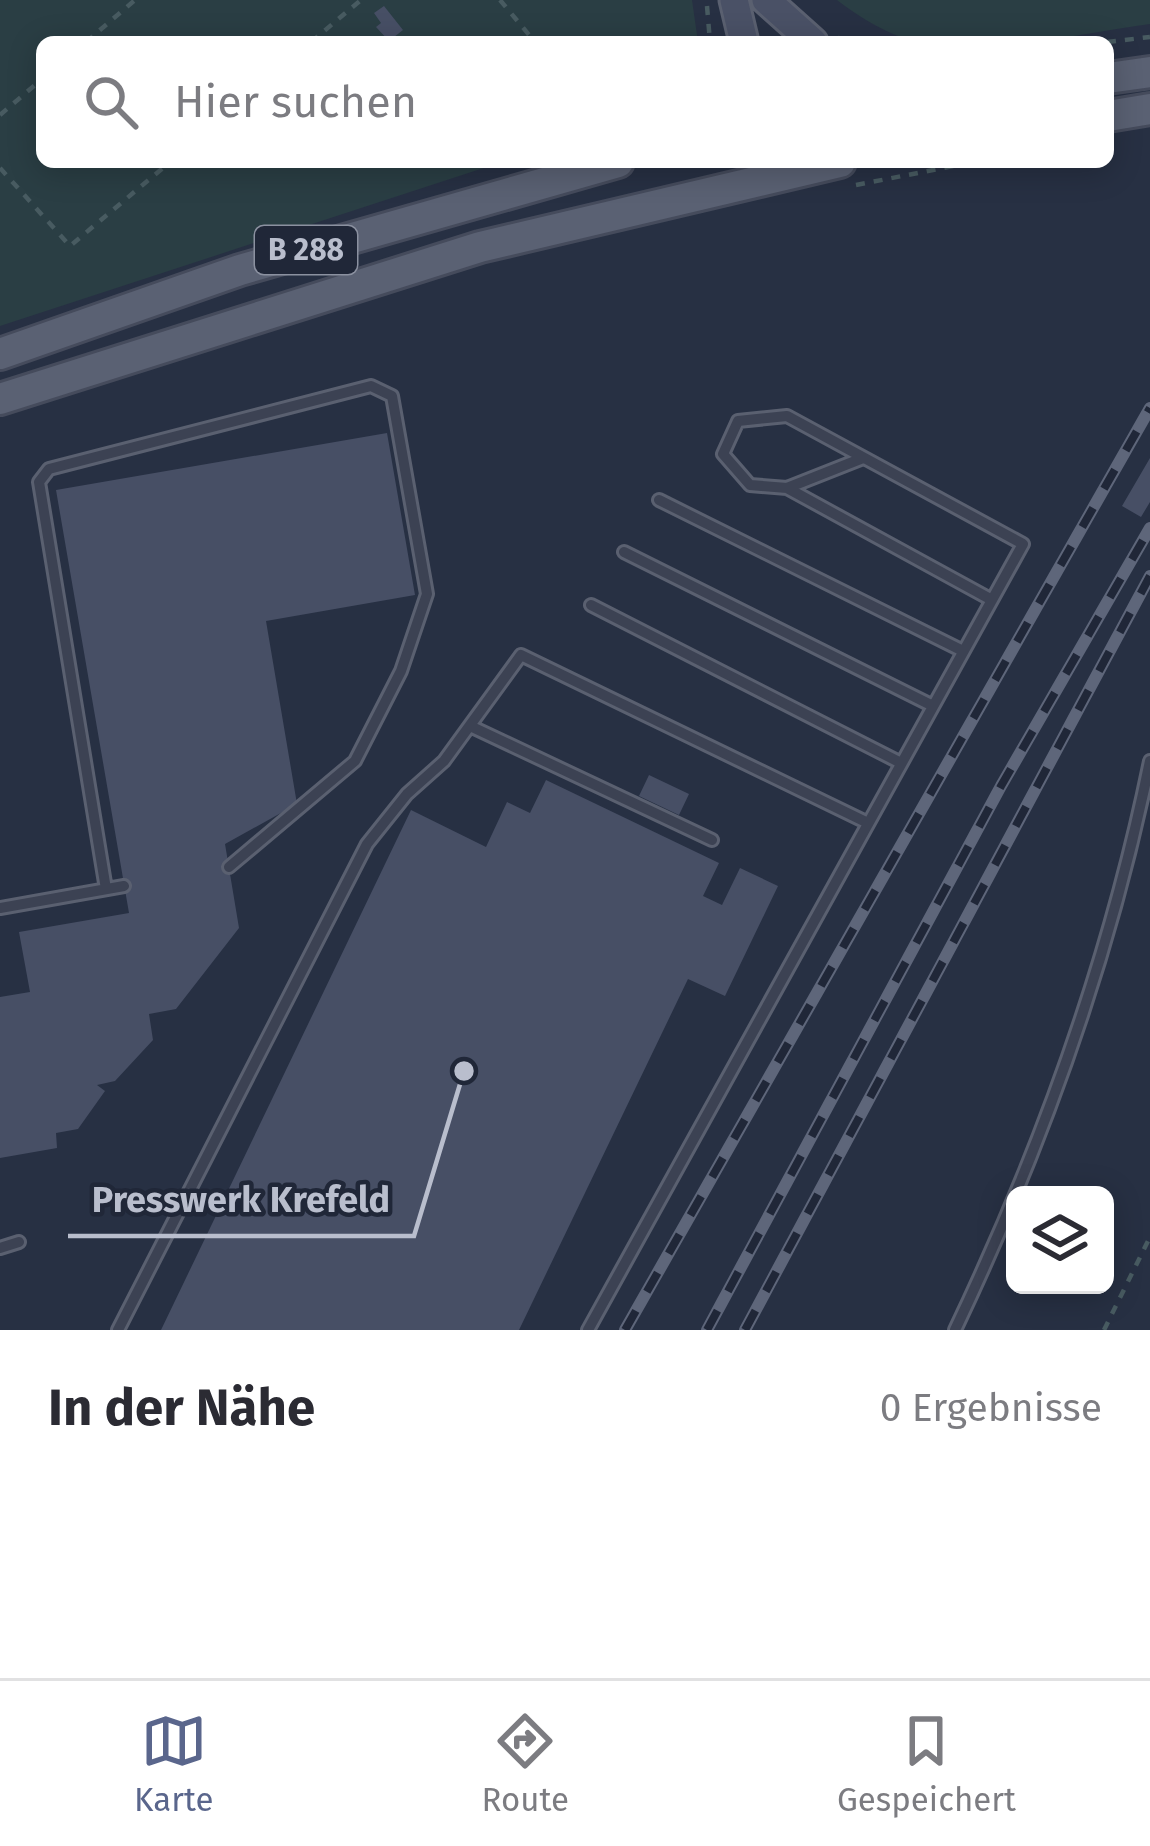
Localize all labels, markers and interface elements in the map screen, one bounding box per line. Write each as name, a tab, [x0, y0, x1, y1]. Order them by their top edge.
search box	[36, 36, 1114, 168]
icon: search	[78, 69, 144, 135]
text: Hier suchen	[174, 75, 417, 129]
road number: B 288	[255, 226, 357, 274]
callout: Presswerk Krefeld	[68, 1164, 414, 1236]
text: Presswerk Krefeld	[92, 1178, 390, 1222]
map controls	[1006, 1186, 1114, 1294]
button: layers	[1006, 1186, 1114, 1294]
text: In der Nähe	[48, 1377, 315, 1439]
text: 0 Ergebnisse	[880, 1385, 1102, 1431]
tab: Karte	[134, 1708, 213, 1820]
tab: Route	[482, 1708, 569, 1820]
tab: Gespeichert	[837, 1708, 1016, 1820]

